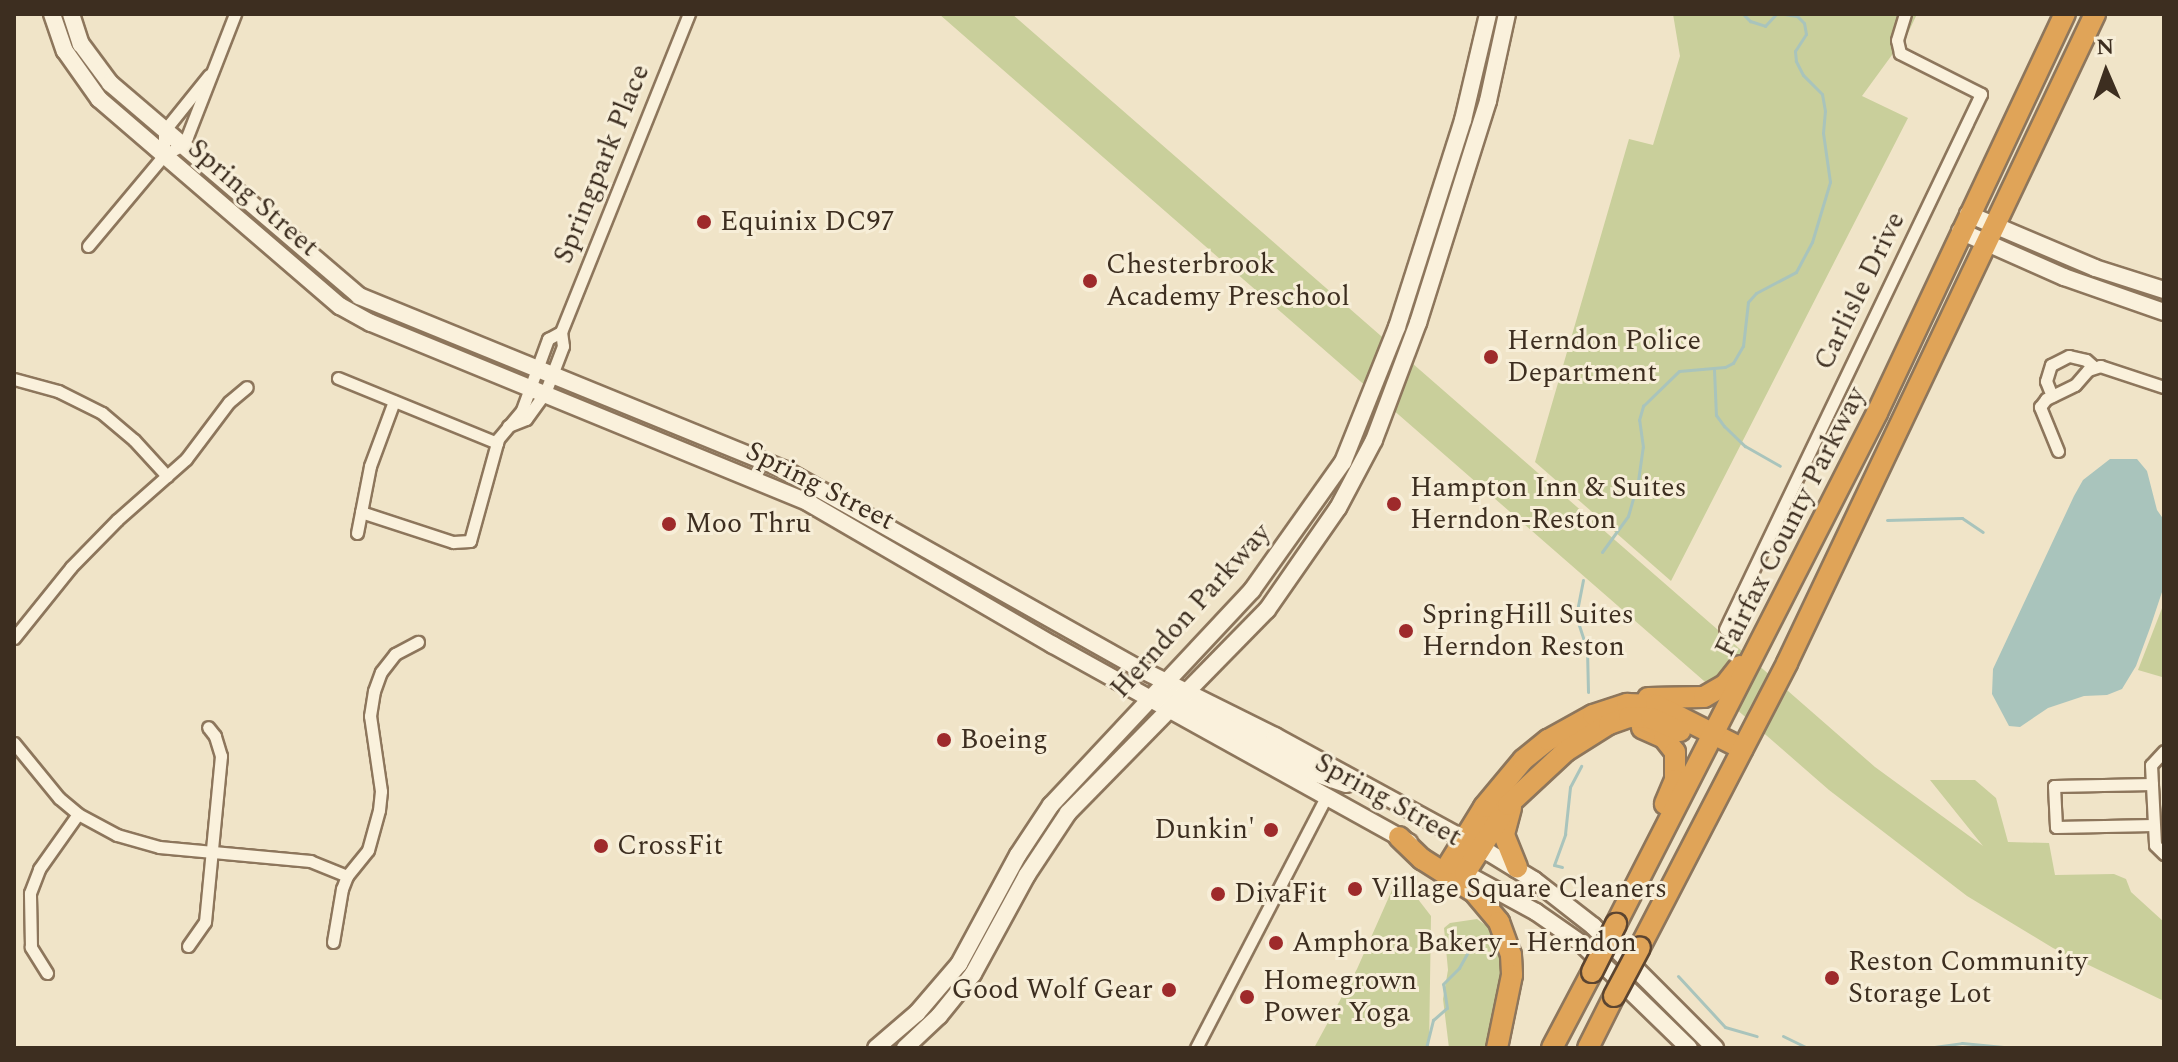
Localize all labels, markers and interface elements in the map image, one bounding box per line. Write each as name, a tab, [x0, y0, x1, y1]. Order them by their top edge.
text: N	[2096, 31, 2115, 64]
north arrow	[2066, 32, 2146, 112]
street label: Springpark Place	[547, 59, 657, 269]
street label: Spring Street	[181, 132, 325, 264]
place label: Equinix DC97	[720, 205, 894, 239]
street label: Carlisle Drive	[1807, 207, 1913, 375]
marker: Equinix DC97	[695, 213, 713, 231]
place label: Chesterbrook Academy Preschool	[1106, 248, 1350, 314]
marker: Chesterbrook Academy Preschool	[1081, 272, 1099, 290]
place label: Herndon Police Department	[1507, 324, 1701, 390]
marker: Herndon Police Department	[1482, 348, 1500, 366]
street label: Fairfax County Parkway	[1708, 382, 1874, 662]
street label: Spring Street	[740, 434, 900, 538]
place label: Hampton Inn & Suites Herndon-Reston	[1410, 471, 1687, 537]
marker: Hampton Inn & Suites Herndon-Reston	[1385, 495, 1403, 513]
place label: Moo Thru	[685, 507, 811, 541]
marker: Moo Thru	[660, 515, 678, 533]
street label: Herndon Parkway	[1104, 517, 1278, 705]
place label: SpringHill Suites Herndon Reston	[1422, 598, 1634, 664]
marker: SpringHill Suites Herndon Reston	[1397, 622, 1415, 640]
place label: Boeing	[960, 723, 1048, 757]
marker: Boeing	[935, 731, 953, 749]
street label: Spring Street	[1309, 746, 1467, 854]
place label: Dunkin'	[1154, 813, 1255, 847]
marker: Dunkin'	[1262, 821, 1280, 839]
place label: CrossFit	[617, 829, 723, 863]
marker: CrossFit	[592, 837, 610, 855]
place label: Village Square Cleaners	[1371, 872, 1667, 906]
place label: DivaFit	[1234, 877, 1327, 911]
marker: Village Square Cleaners	[1346, 880, 1364, 898]
marker: DivaFit	[1209, 885, 1227, 903]
place label: Amphora Bakery - Herndon	[1292, 926, 1637, 960]
marker: Amphora Bakery - Herndon	[1267, 934, 1285, 952]
place label: Reston Community Storage Lot	[1848, 945, 2088, 1011]
place label: Homegrown Power Yoga	[1263, 964, 1417, 1030]
marker: Reston Community Storage Lot	[1823, 969, 1841, 987]
place label: Good Wolf Gear	[951, 973, 1153, 1007]
marker: Good Wolf Gear	[1160, 981, 1178, 999]
marker: Homegrown Power Yoga	[1238, 988, 1256, 1006]

